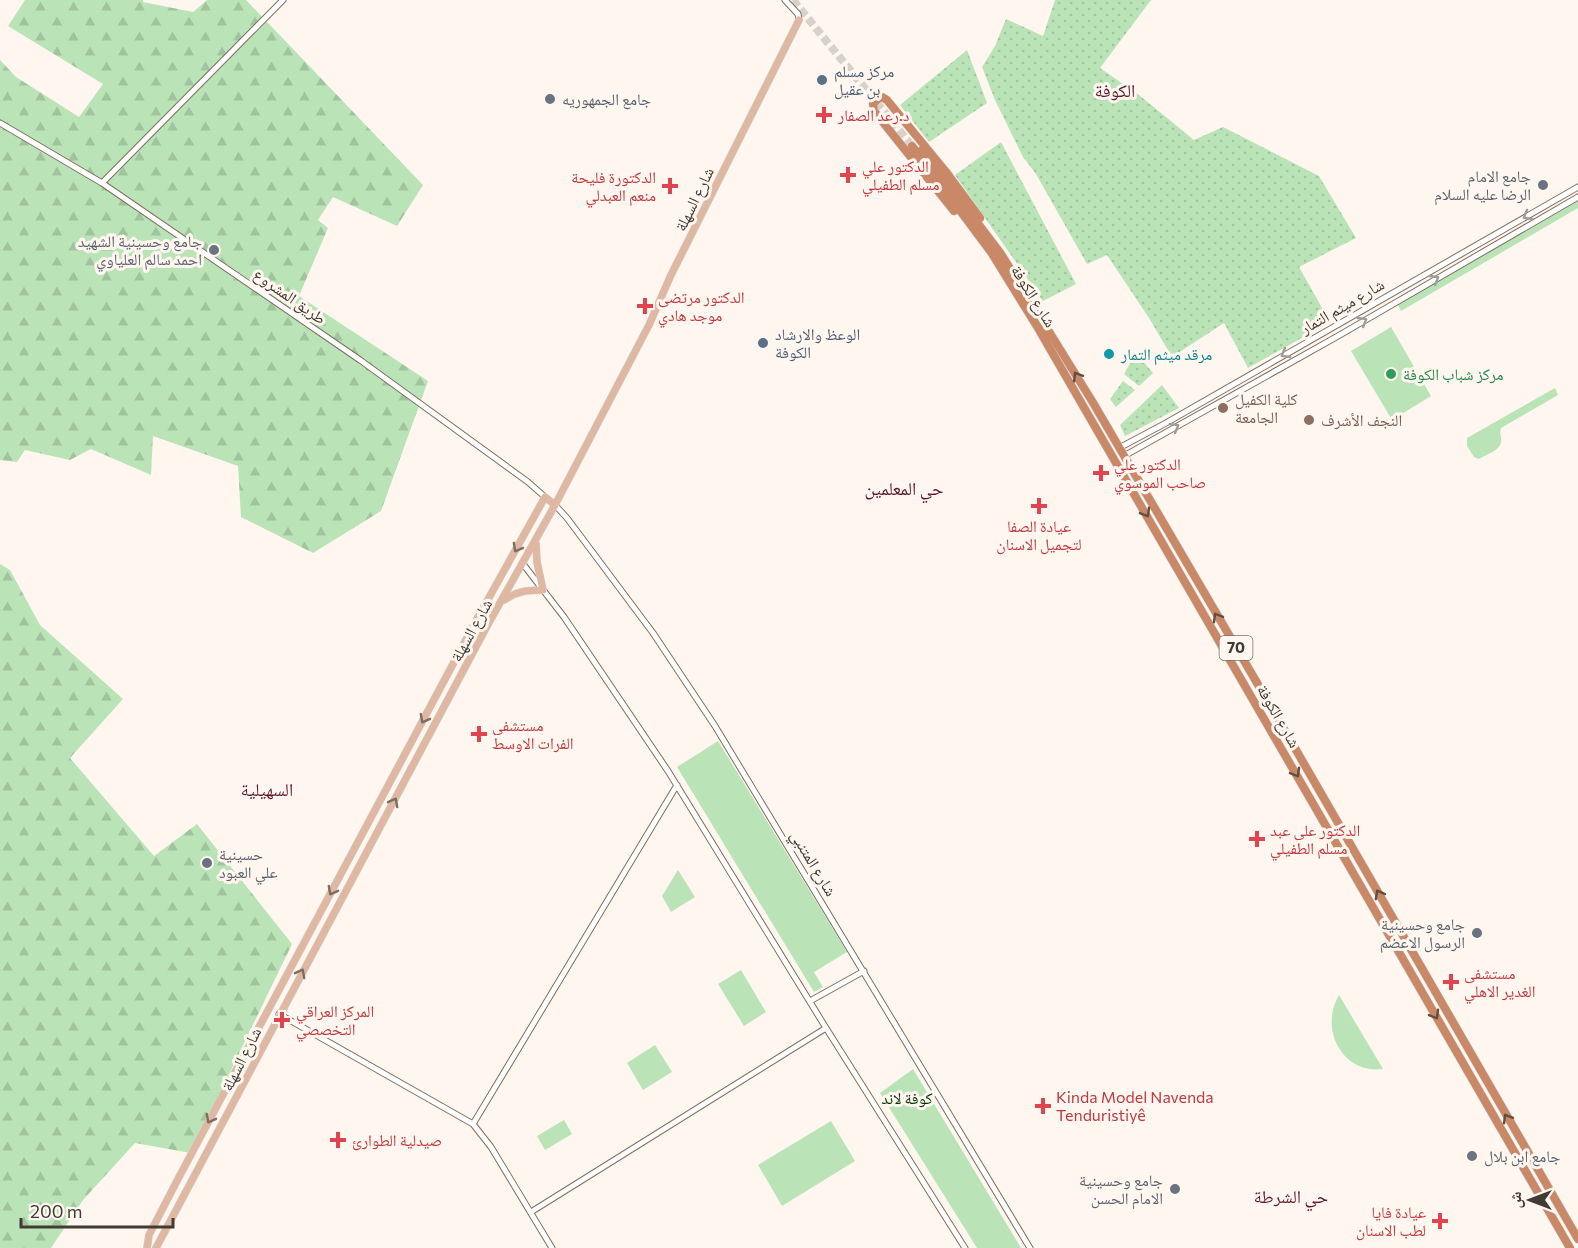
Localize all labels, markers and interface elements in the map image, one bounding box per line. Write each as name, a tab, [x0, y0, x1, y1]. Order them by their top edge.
place label: مركز مسلم بن عقيل	[834, 61, 894, 100]
marker: مركز مسلم بن عقيل	[815, 73, 829, 87]
district label: الكوفة	[1095, 79, 1135, 101]
place label: جامع الجمهوريه	[562, 89, 651, 110]
marker: جامع الجمهوريه	[543, 92, 557, 106]
place label: د.رعد الصفار	[837, 105, 909, 125]
marker: د.رعد الصفار	[815, 106, 833, 124]
place label: الدكتور علي مسلم الطفيلي	[862, 156, 939, 197]
street label: شارع السهلة	[670, 164, 719, 235]
marker: الدكتور علي مسلم الطفيلي	[839, 166, 857, 184]
place label: جامع الامام الرضا عليه السلام	[1434, 166, 1531, 205]
place label: الدكتورة فليحة منعم العبدلي	[571, 167, 656, 208]
marker: الدكتورة فليحة منعم العبدلي	[661, 177, 679, 195]
marker: جامع الامام الرضا عليه السلام	[1536, 178, 1550, 192]
one-way arrow	[1523, 209, 1533, 220]
place label: جامع وحسينية الشهيد احمد سالم العلياوي	[78, 231, 202, 272]
marker: جامع وحسينية الشهيد احمد سالم العلياوي	[207, 243, 221, 257]
street label: شارع الكوفة	[1006, 261, 1061, 331]
street label: طريق المشروع	[249, 264, 330, 329]
street label: شارع ميثم التمار	[1296, 274, 1388, 339]
one-way arrow	[1429, 275, 1439, 287]
place label: الدكتور مرتضى موجد هادي	[658, 287, 745, 328]
marker: الدكتور مرتضى موجد هادي	[636, 297, 654, 315]
one-way arrow	[1357, 317, 1367, 328]
place label: الوعظ والارشاد الكوفة	[775, 324, 860, 362]
marker: الوعظ والارشاد الكوفة	[756, 336, 770, 350]
place label: مرقد ميثم التمار	[1120, 344, 1212, 365]
marker: مرقد ميثم التمار	[1102, 347, 1116, 361]
one-way arrow	[1281, 347, 1291, 358]
place label: مركز شباب الكوفة	[1403, 364, 1504, 384]
marker: مركز شباب الكوفة	[1384, 367, 1398, 381]
one-way arrow	[1072, 372, 1084, 382]
place label: كلية الكفيل الجامعة	[1235, 389, 1298, 426]
marker: كلية الكفيل الجامعة	[1216, 401, 1230, 415]
place label: النجف الأشرف	[1321, 410, 1402, 430]
marker: النجف الأشرف	[1302, 413, 1316, 427]
one-way arrow	[1169, 423, 1179, 434]
place label: الدكتور علي صاحب الموسوي	[1114, 454, 1206, 495]
marker: الدكتور علي صاحب الموسوي	[1092, 464, 1110, 482]
district label: حي المعلمين	[864, 477, 944, 504]
marker: عيادة الصفا لتجميل الاسنان	[1030, 497, 1048, 515]
one-way arrow	[1139, 507, 1151, 517]
place label: عيادة الصفا لتجميل الاسنان	[996, 516, 1082, 555]
one-way arrow	[513, 542, 524, 552]
street label: شارع السهلة	[446, 595, 497, 665]
one-way arrow	[1213, 613, 1225, 623]
road number: 70	[1220, 636, 1252, 660]
street label: شارع الكوفة	[1252, 681, 1305, 752]
one-way arrow	[420, 713, 431, 724]
place label: مستشفى الفرات الاوسط	[492, 715, 574, 753]
marker: مستشفى الفرات الاوسط	[470, 725, 488, 743]
one-way arrow	[1289, 767, 1300, 777]
district label: السهيلية	[241, 778, 293, 800]
one-way arrow	[387, 798, 398, 808]
place label: الدكتور علي عبد مسلم الطفيلي	[1270, 820, 1360, 861]
street label: شارع المتنبي	[784, 826, 841, 901]
marker: الدكتور علي عبد مسلم الطفيلي	[1248, 830, 1266, 848]
place label: حسينية علي العبود	[219, 844, 278, 885]
marker: حسينية علي العبود	[200, 856, 214, 870]
one-way arrow	[328, 885, 339, 896]
one-way arrow	[1375, 890, 1386, 900]
place label: جامع وحسينية الرسول الاعضم	[1380, 914, 1465, 953]
marker: جامع وحسينية الرسول الاعضم	[1470, 926, 1484, 940]
place label: مستشفى الغدير الاهلي	[1464, 963, 1536, 1004]
one-way arrow	[294, 969, 305, 980]
marker: مستشفى الغدير الاهلي	[1442, 973, 1460, 991]
place label: المركز العراقي التخصصي	[296, 1001, 374, 1042]
one-way arrow	[1428, 1009, 1439, 1019]
marker: المركز العراقي التخصصي	[273, 1011, 291, 1029]
street label: شارع السهلة	[217, 1024, 266, 1095]
place label: Kinda Model Navenda Tenduristiyê	[1056, 1087, 1214, 1124]
park label: كوفة لاند	[881, 1088, 933, 1108]
marker: Kinda Model Navenda Tenduristiyê	[1034, 1097, 1052, 1115]
one-way arrow	[206, 1113, 217, 1123]
one-way arrow	[1502, 1114, 1514, 1124]
place label: صيدلية الطوارئ	[352, 1130, 442, 1151]
marker: صيدلية الطوارئ	[329, 1131, 347, 1149]
place label: جامع ابن بلال	[1484, 1146, 1561, 1167]
marker: جامع ابن بلال	[1465, 1149, 1479, 1163]
place label: جامع وحسينية الامام الحسن	[1079, 1170, 1163, 1209]
north arrow	[1500, 1170, 1560, 1230]
marker: جامع وحسينية الامام الحسن	[1168, 1182, 1182, 1196]
district label: حي الشرطة	[1254, 1185, 1328, 1212]
scale bar	[21, 1191, 172, 1229]
text: ش	[1505, 1191, 1525, 1208]
text: 200 m	[30, 1200, 83, 1222]
place label: عيادة فايا لطب الاسنان	[1356, 1202, 1426, 1241]
marker: عيادة فايا لطب الاسنان	[1431, 1212, 1449, 1230]

